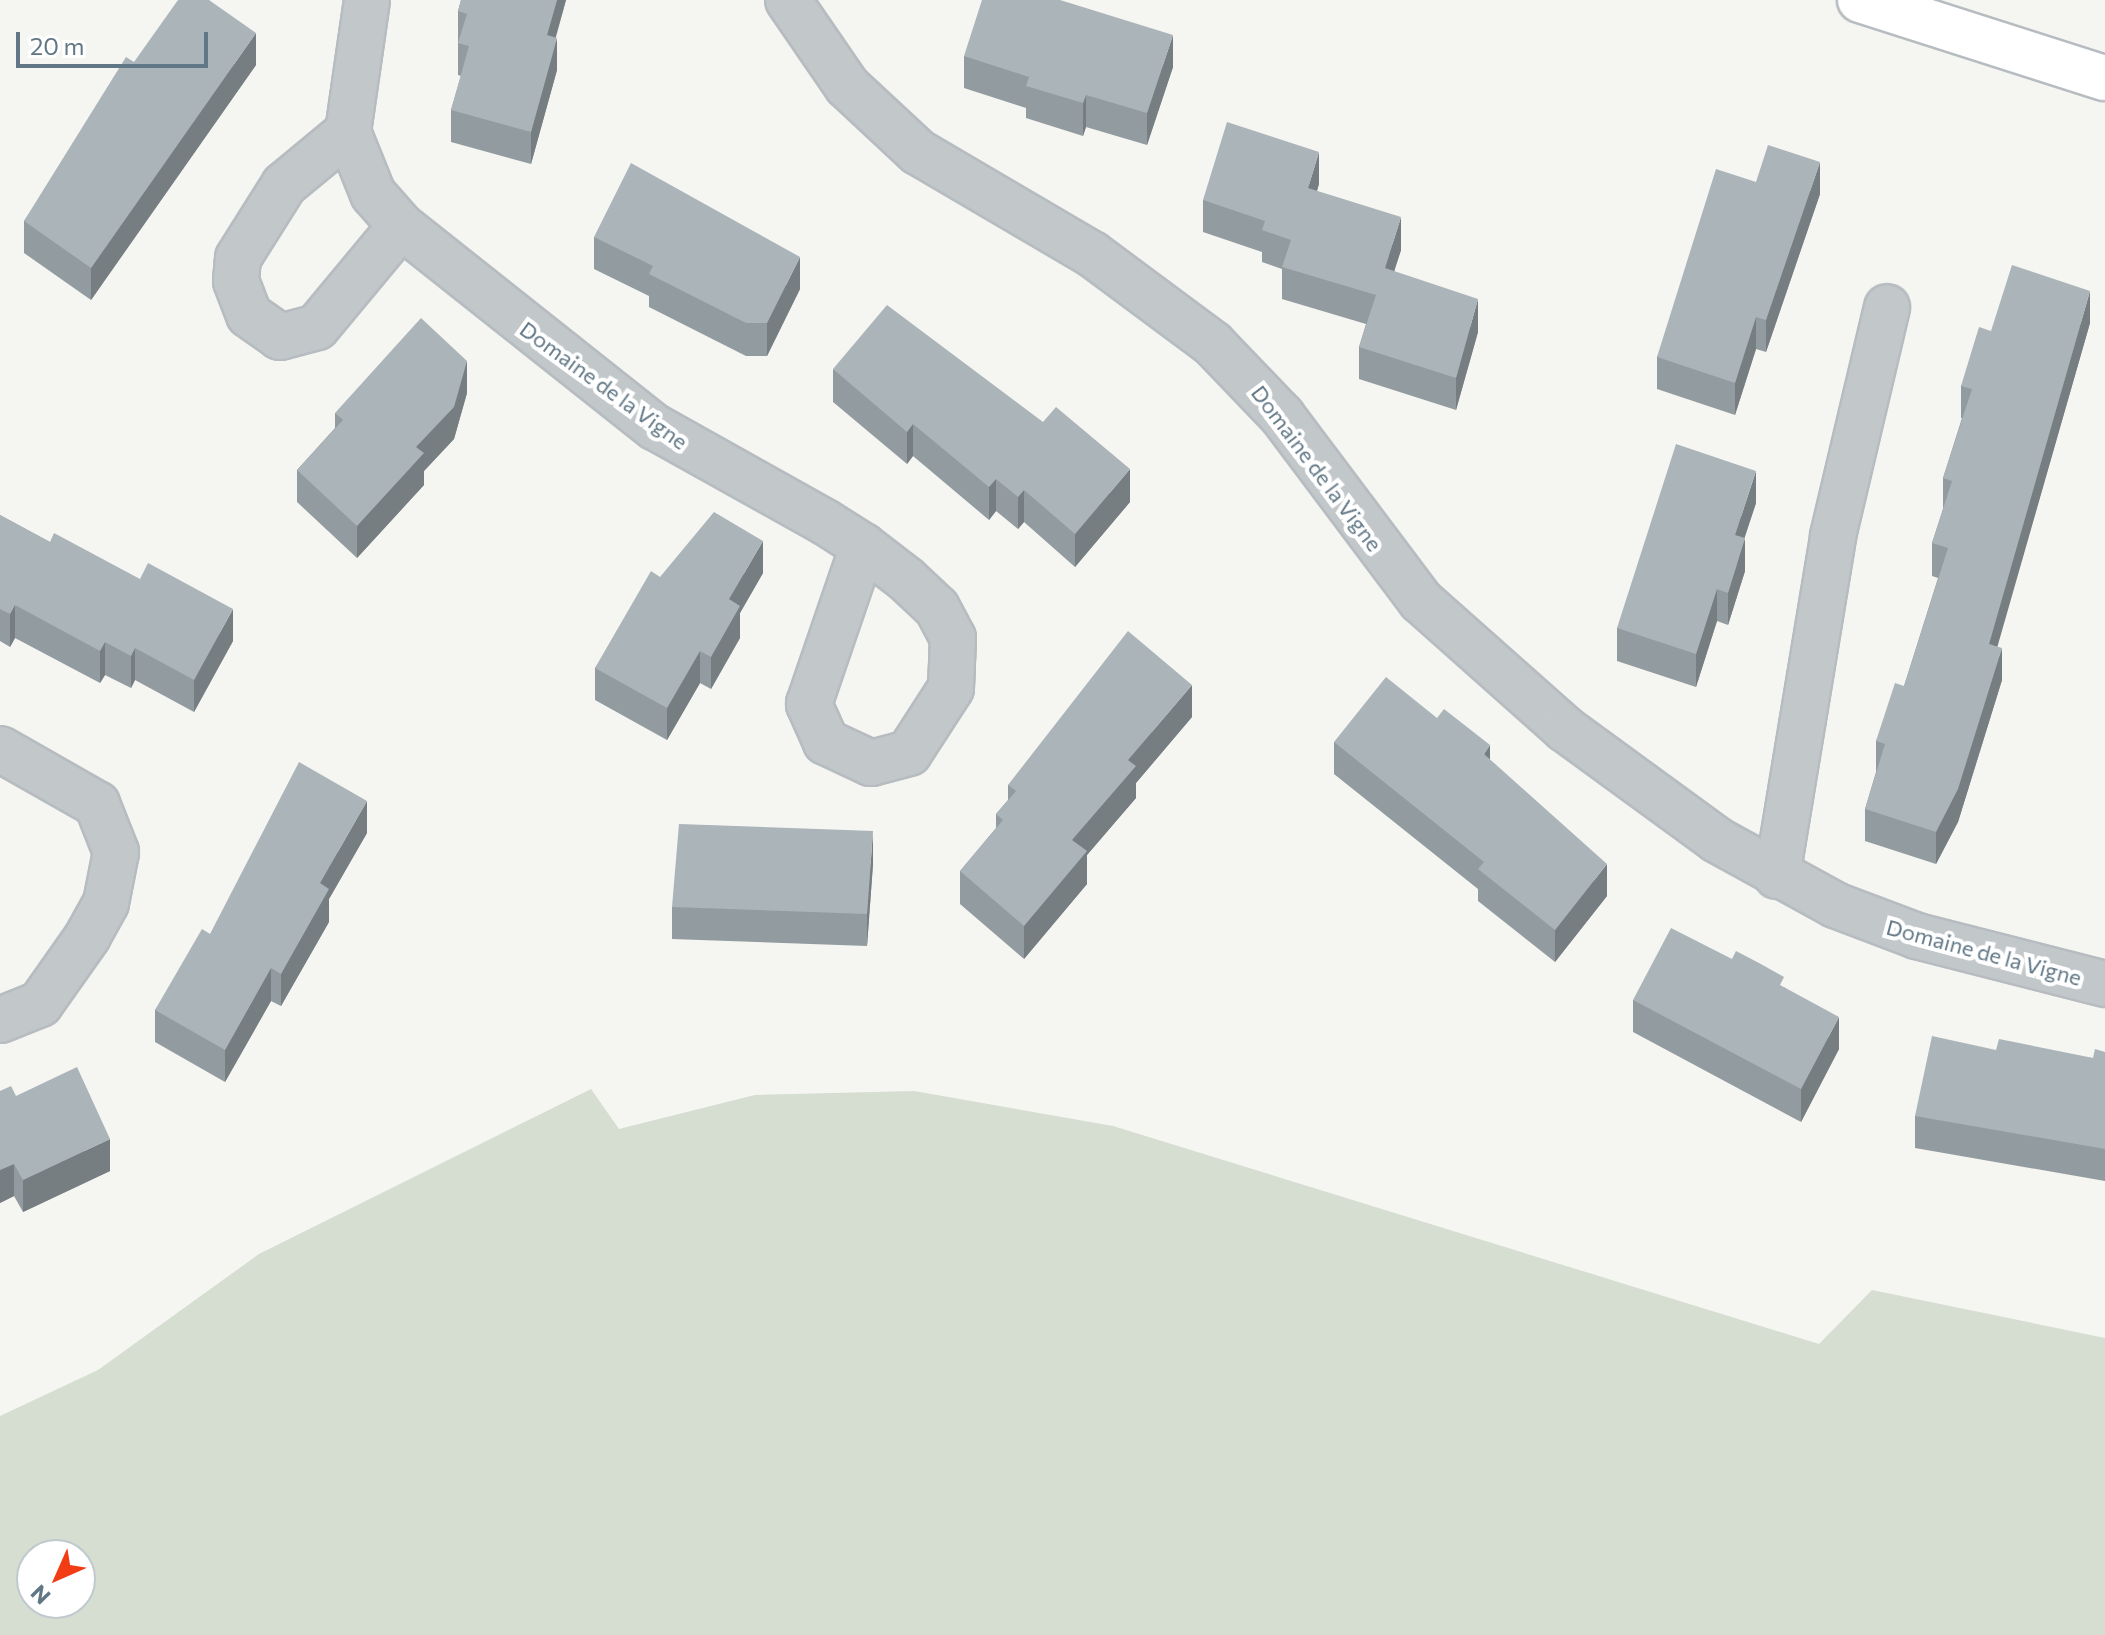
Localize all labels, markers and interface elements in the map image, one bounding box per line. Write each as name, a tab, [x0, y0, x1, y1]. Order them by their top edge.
scale bar	[20, 16, 212, 66]
text: 20 m	[30, 31, 84, 60]
street label: Domaine de la Vigne	[515, 315, 693, 455]
street label: Domaine de la Vigne	[1246, 380, 1388, 556]
street label: Domaine de la Vigne	[1884, 913, 2084, 991]
north arrow	[16, 1539, 96, 1619]
text: N	[25, 1580, 55, 1610]

